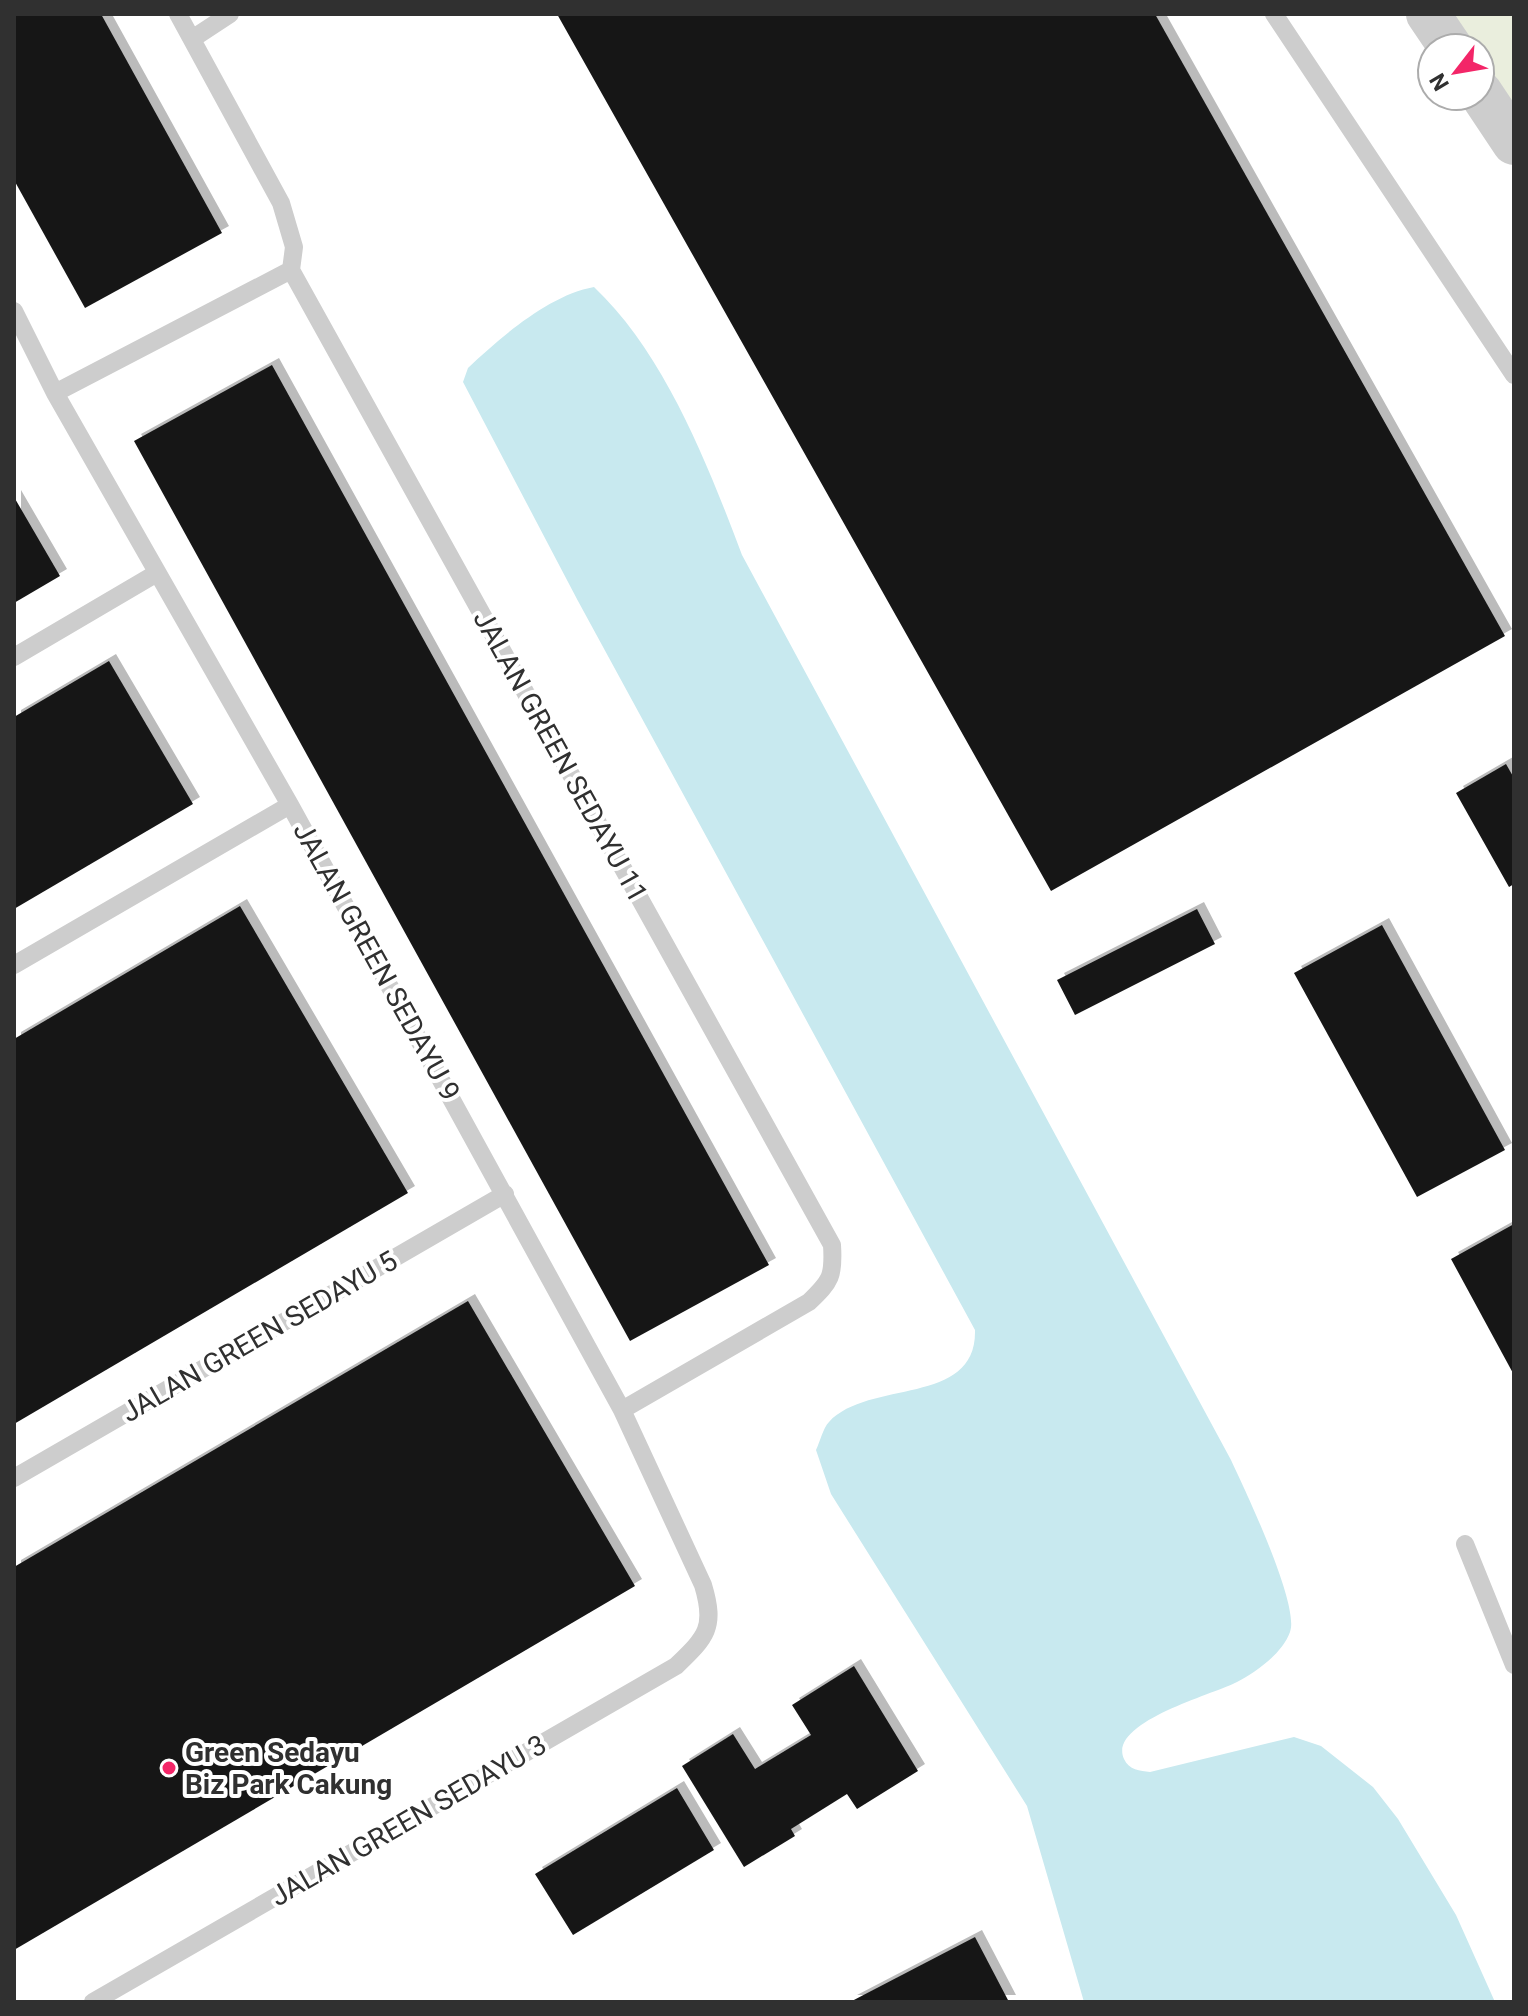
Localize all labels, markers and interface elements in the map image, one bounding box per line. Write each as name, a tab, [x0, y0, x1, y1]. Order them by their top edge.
north arrow	[1416, 32, 1496, 112]
text: N	[1425, 69, 1454, 95]
street label: JALAN GREEN SEDAYU 11	[466, 604, 655, 908]
street label: JALAN GREEN SEDAYU 9	[286, 816, 467, 1106]
street label: JALAN GREEN SEDAYU 5	[115, 1244, 403, 1429]
street label: JALAN GREEN SEDAYU 3	[264, 1728, 552, 1913]
place label: Green Sedayu Biz Park Cakung	[185, 1736, 392, 1801]
marker: Green Sedayu Biz Park Cakung	[160, 1759, 178, 1777]

